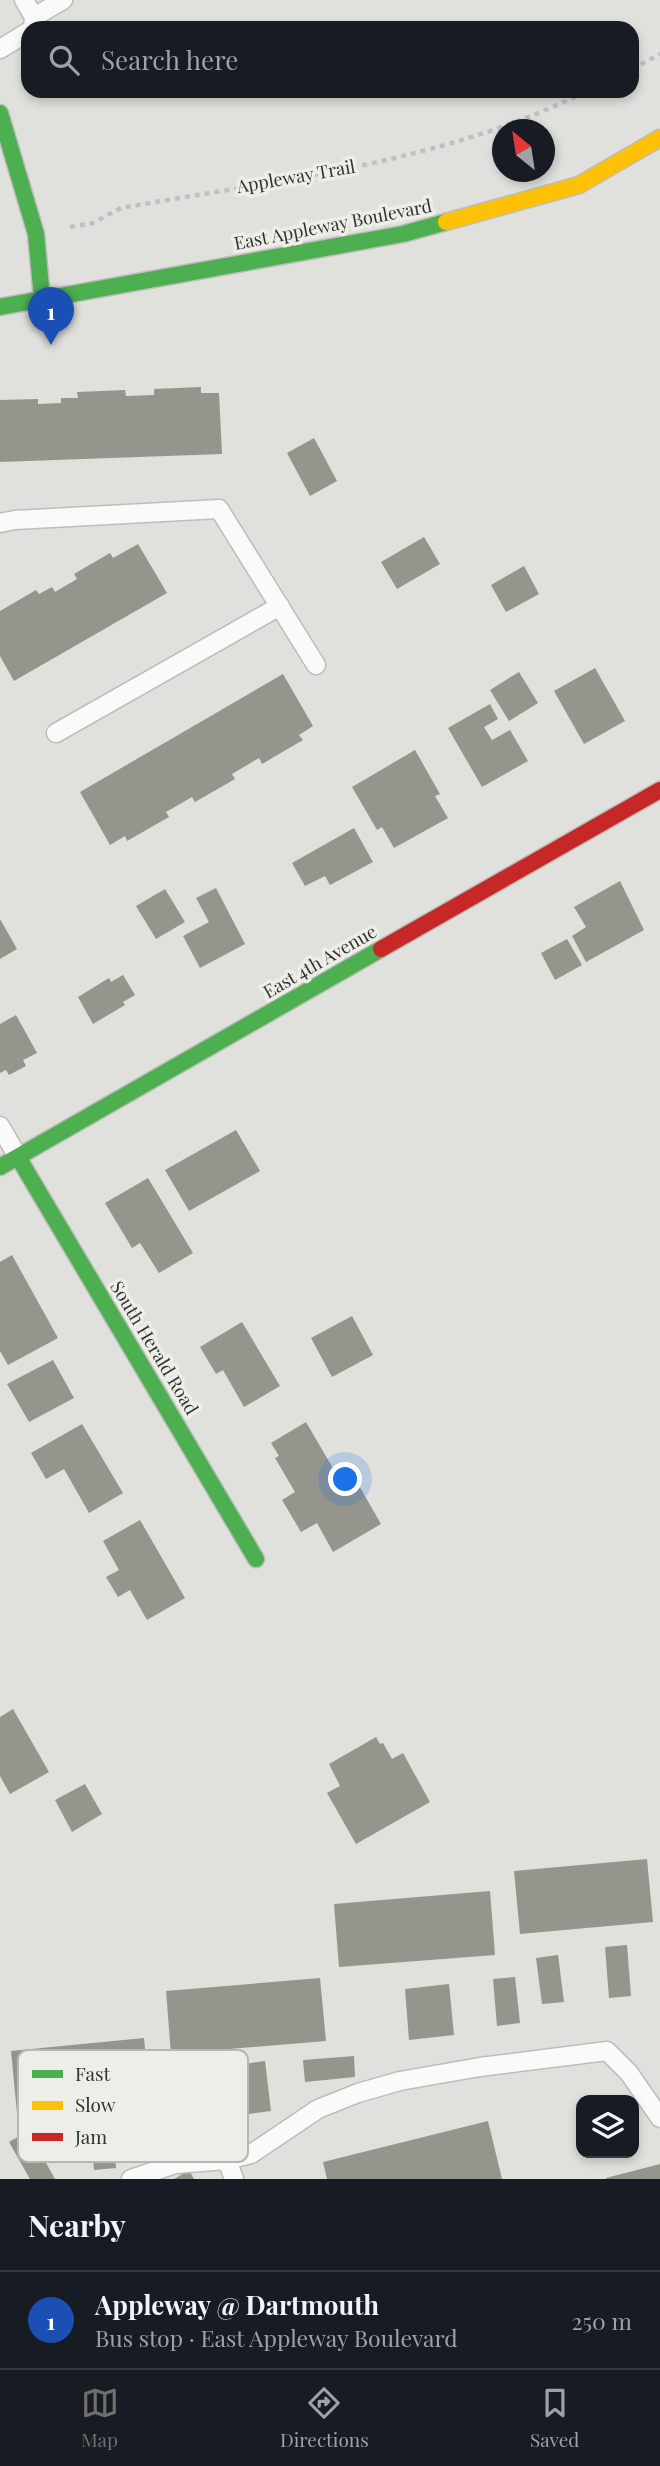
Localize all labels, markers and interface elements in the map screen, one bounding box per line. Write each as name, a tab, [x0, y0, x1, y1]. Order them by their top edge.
search box	[21, 21, 639, 98]
icon: search	[45, 41, 83, 79]
text: Search here	[101, 42, 238, 77]
north arrow	[492, 119, 555, 182]
street label: Appleway Trail	[234, 154, 357, 198]
street label: East Appleway Boulevard	[232, 193, 434, 255]
pin: 1	[28, 287, 74, 345]
street label: East 4th Avenue	[258, 919, 381, 1003]
street label: South Herald Road	[105, 1276, 204, 1419]
your location	[328, 1462, 362, 1496]
legend	[18, 2050, 248, 2162]
text: Fast	[75, 2060, 111, 2086]
text: Slow	[75, 2091, 116, 2117]
map controls	[576, 2095, 639, 2158]
button: layers	[576, 2095, 639, 2158]
text: Jam	[74, 2123, 107, 2149]
text: Nearby	[28, 2205, 126, 2245]
text: Appleway @ Dartmouth	[95, 2287, 379, 2322]
text: 1	[47, 2305, 55, 2336]
text: 250 m	[571, 2305, 632, 2336]
text: Bus stop · East Appleway Boulevard	[95, 2322, 458, 2353]
tab: Map	[81, 2384, 119, 2452]
tab: Directions	[280, 2384, 369, 2452]
tab: Saved	[530, 2384, 579, 2452]

